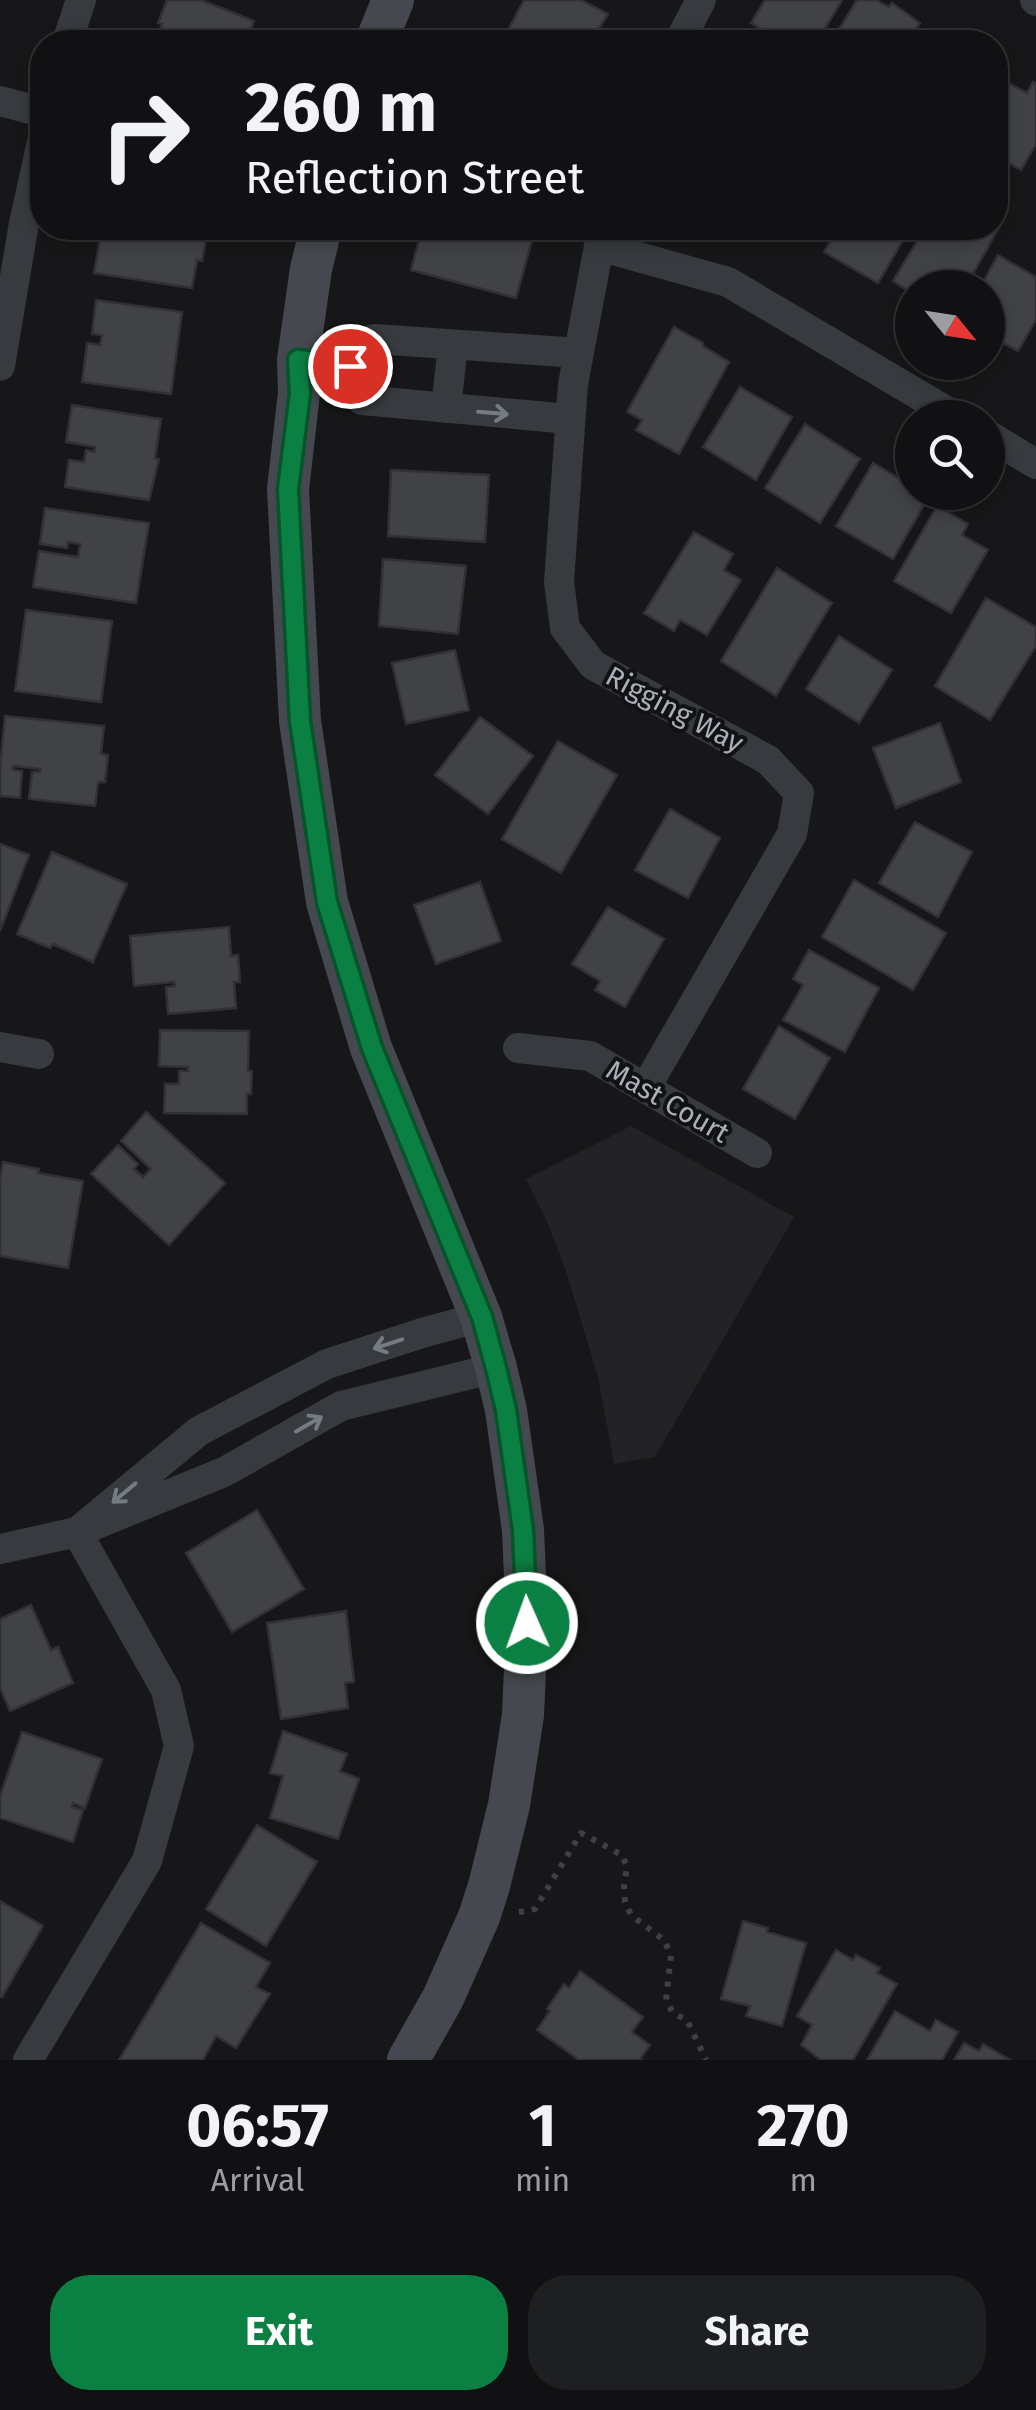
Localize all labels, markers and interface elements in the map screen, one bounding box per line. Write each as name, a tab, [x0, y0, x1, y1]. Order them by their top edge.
text: 260 m	[245, 66, 437, 150]
icon: right	[80, 70, 210, 200]
text: Reflection Street	[245, 151, 584, 205]
north arrow	[895, 270, 1005, 380]
map controls	[895, 270, 1005, 510]
pin	[308, 324, 393, 409]
icon: arrive	[323, 339, 378, 394]
button: search	[895, 400, 1005, 510]
one-way arrow	[477, 403, 509, 422]
street label: Rigging Way	[600, 659, 749, 760]
street label: Mast Court	[601, 1053, 736, 1150]
one-way arrow	[372, 1337, 404, 1355]
one-way arrow	[294, 1414, 323, 1434]
one-way arrow	[112, 1481, 138, 1503]
position arrow	[475, 1571, 579, 1675]
text: 06:57	[186, 2090, 329, 2162]
text: 1	[529, 2090, 557, 2162]
text: 270	[757, 2090, 850, 2162]
text: Arrival	[211, 2161, 304, 2199]
text: min	[515, 2161, 570, 2199]
text: m	[789, 2161, 817, 2199]
button: Exit	[50, 2275, 508, 2390]
button: Share	[528, 2275, 986, 2390]

